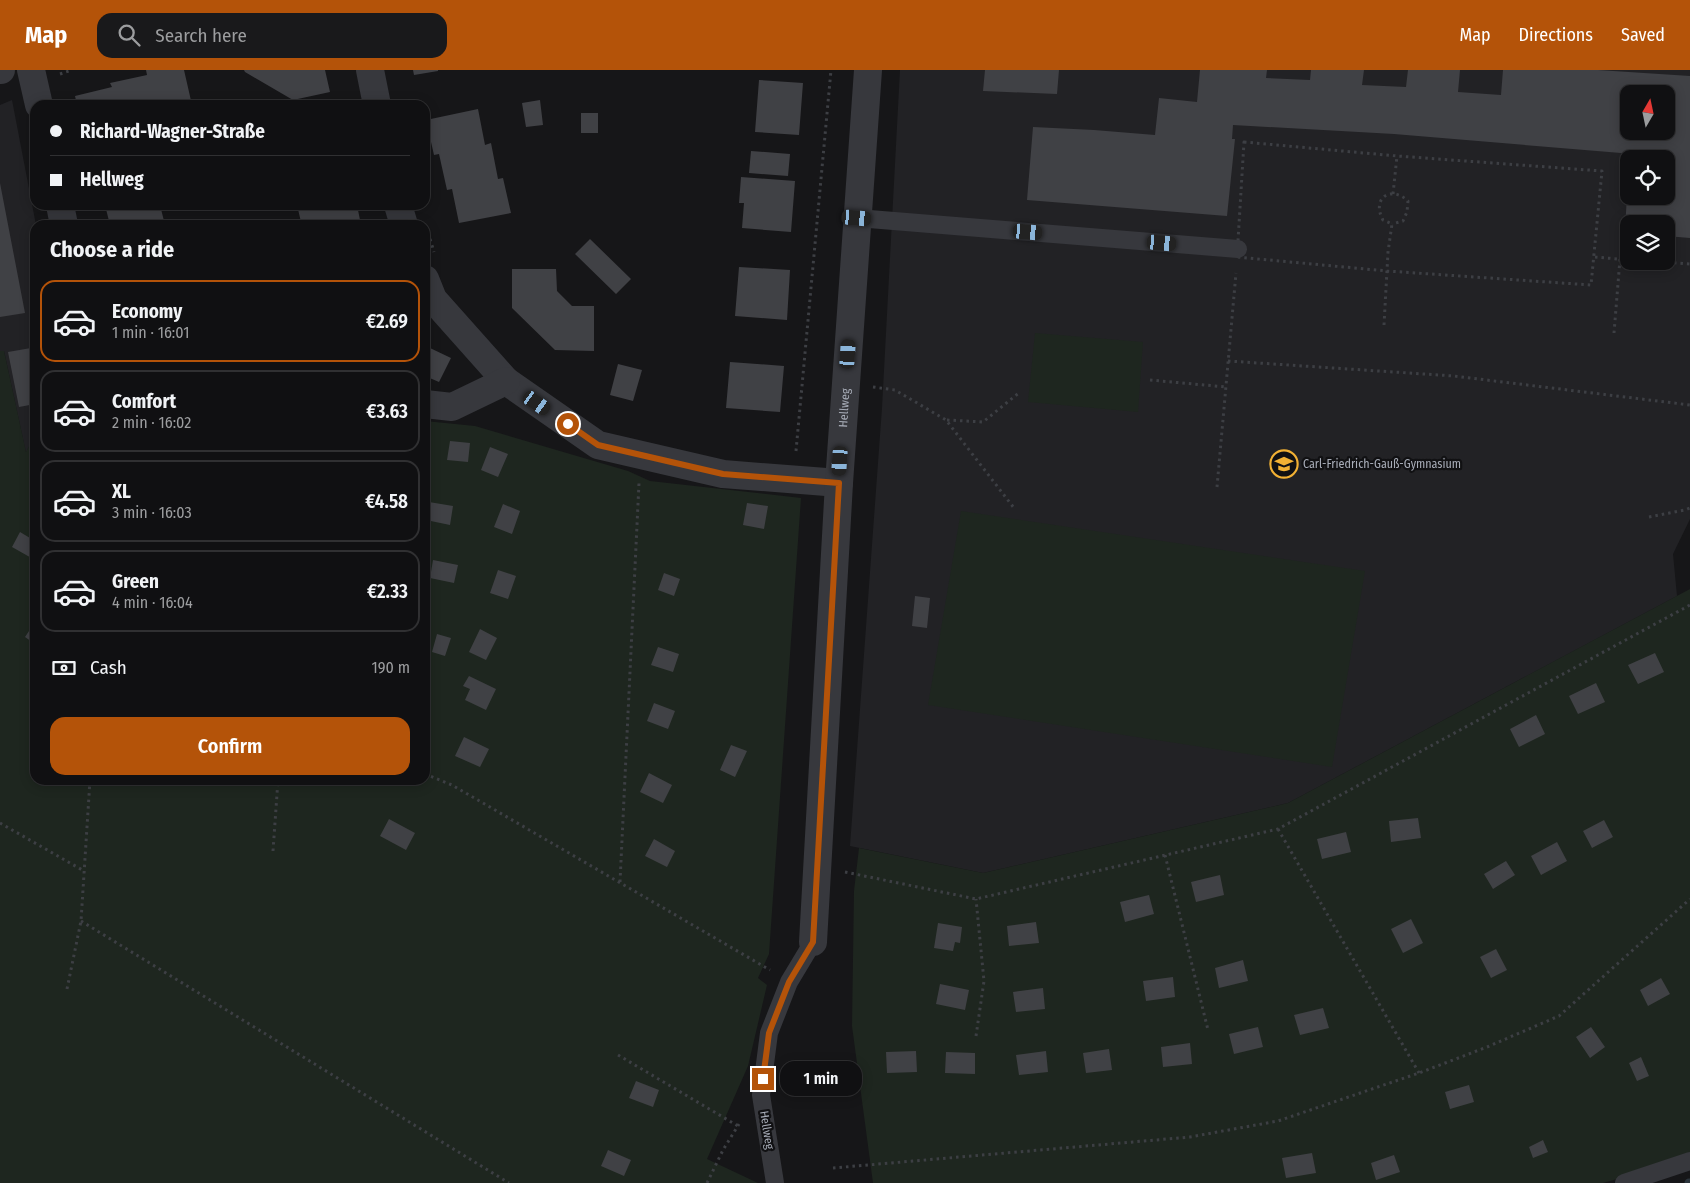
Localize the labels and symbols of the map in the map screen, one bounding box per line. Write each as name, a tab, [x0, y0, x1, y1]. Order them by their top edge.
north arrow	[1620, 85, 1675, 140]
car	[841, 209, 872, 227]
car	[1012, 223, 1043, 241]
car	[1146, 234, 1177, 252]
car	[839, 339, 856, 369]
car	[520, 388, 553, 418]
street label: Hellweg	[836, 388, 853, 428]
route start	[557, 413, 579, 435]
car	[831, 446, 848, 476]
school or university icon: Carl-Friedrich-Gauß-Gymnasium	[1269, 449, 1299, 479]
place label: Carl-Friedrich-Gauß-Gymnasium	[1303, 457, 1461, 471]
callout: 1 min	[780, 1062, 863, 1096]
route end	[752, 1068, 774, 1090]
street label: Hellweg	[757, 1110, 777, 1151]

